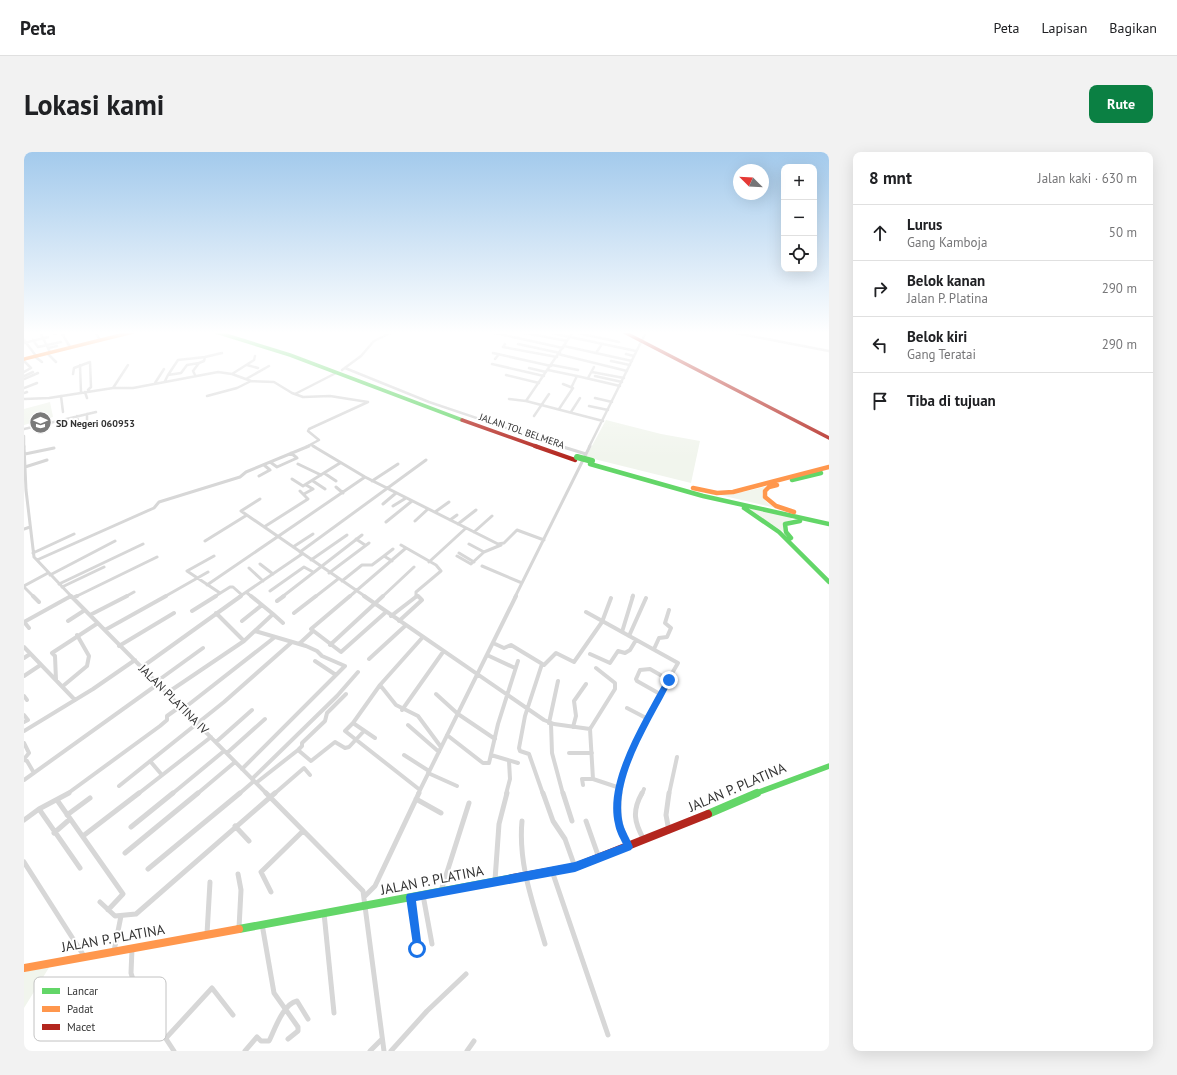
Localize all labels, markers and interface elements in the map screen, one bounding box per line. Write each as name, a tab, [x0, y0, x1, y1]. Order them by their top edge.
text: Peta	[20, 16, 56, 40]
text: Peta	[993, 19, 1020, 37]
text: Lapisan	[1042, 19, 1087, 37]
text: Bagikan	[1109, 19, 1157, 37]
button: Rute	[1089, 85, 1153, 123]
text: Lokasi kami	[24, 86, 164, 123]
north arrow	[733, 164, 769, 200]
map controls	[781, 164, 817, 272]
button: +	[781, 164, 817, 200]
text: 8 mnt	[869, 167, 912, 189]
text: Jalan kaki · 630 m	[1038, 170, 1137, 187]
button: −	[781, 200, 817, 236]
text: Lurus	[907, 215, 942, 234]
icon: ahead	[869, 222, 891, 244]
text: 50 m	[1109, 224, 1137, 241]
text: Gang Kamboja	[907, 234, 987, 251]
button: locate	[781, 236, 817, 272]
text: Belok kanan	[907, 271, 985, 290]
icon: right	[869, 278, 891, 300]
text: 290 m	[1102, 280, 1137, 297]
text: Jalan P. Platina	[907, 290, 988, 307]
text: Belok kiri	[907, 327, 967, 346]
icon: left	[869, 334, 891, 356]
text: 290 m	[1102, 336, 1137, 353]
text: Gang Teratai	[907, 346, 976, 363]
icon: arrive	[869, 390, 891, 412]
text: Tiba di tujuan	[907, 391, 996, 410]
school or university icon: SD Negeri 060953	[28, 410, 54, 436]
street label: JALAN TOL BELMERA	[477, 410, 567, 452]
place label: SD Negeri 060953	[56, 417, 135, 430]
street label: JALAN PLATINA IV	[135, 660, 212, 737]
route end	[660, 671, 678, 689]
street label: JALAN P. PLATINA	[684, 758, 789, 816]
street label: JALAN P. PLATINA	[378, 861, 486, 899]
street label: JALAN P. PLATINA	[59, 920, 167, 956]
route start	[408, 940, 426, 958]
legend	[34, 977, 166, 1041]
text: Lancar	[67, 984, 98, 998]
text: Padat	[67, 1002, 94, 1016]
text: Macet	[67, 1020, 95, 1034]

